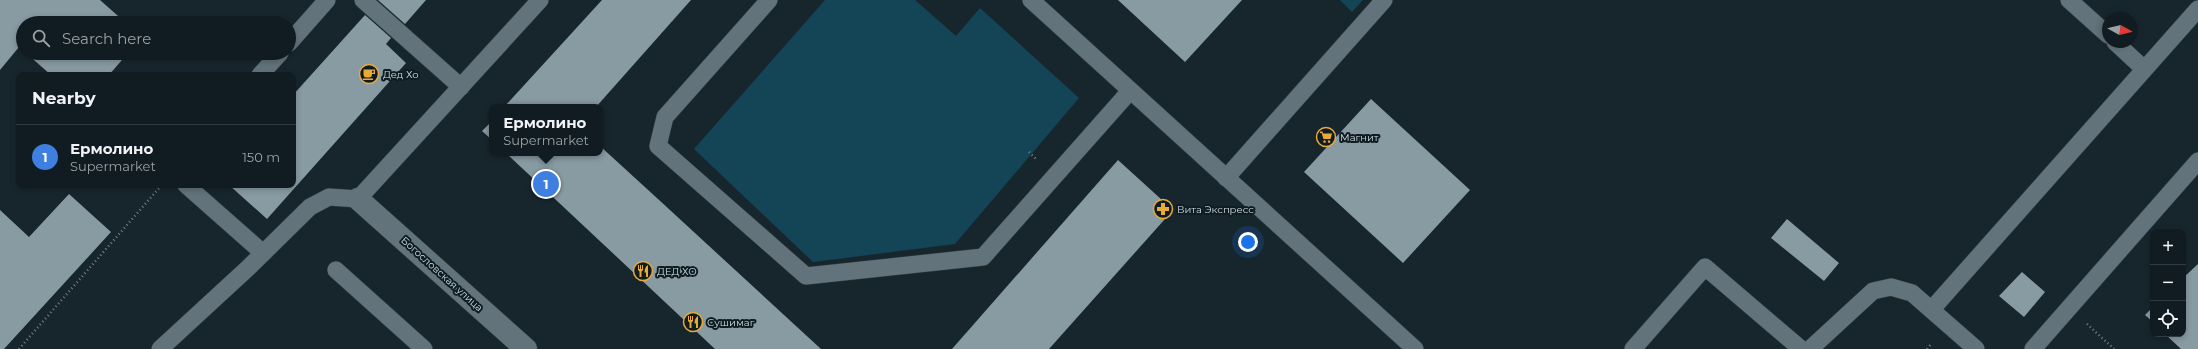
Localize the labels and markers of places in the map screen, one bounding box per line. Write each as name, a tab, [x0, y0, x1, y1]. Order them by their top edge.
cafe icon: Дед Хо	[358, 63, 380, 85]
place label: Дед Хо	[383, 68, 419, 81]
supermarket icon: Магнит	[1315, 126, 1337, 148]
place label: Магнит	[1340, 131, 1379, 144]
pin: 1	[533, 169, 559, 199]
pharmacy icon: Вита Экспресс	[1152, 198, 1174, 220]
place label: Вита Экспресс	[1177, 203, 1254, 216]
restaurant icon: ДЕД ХО	[632, 260, 654, 282]
place label: ДЕД ХО	[657, 265, 697, 278]
restaurant icon: Сушимаг	[682, 311, 704, 333]
place label: Сушимаг	[707, 316, 755, 329]

